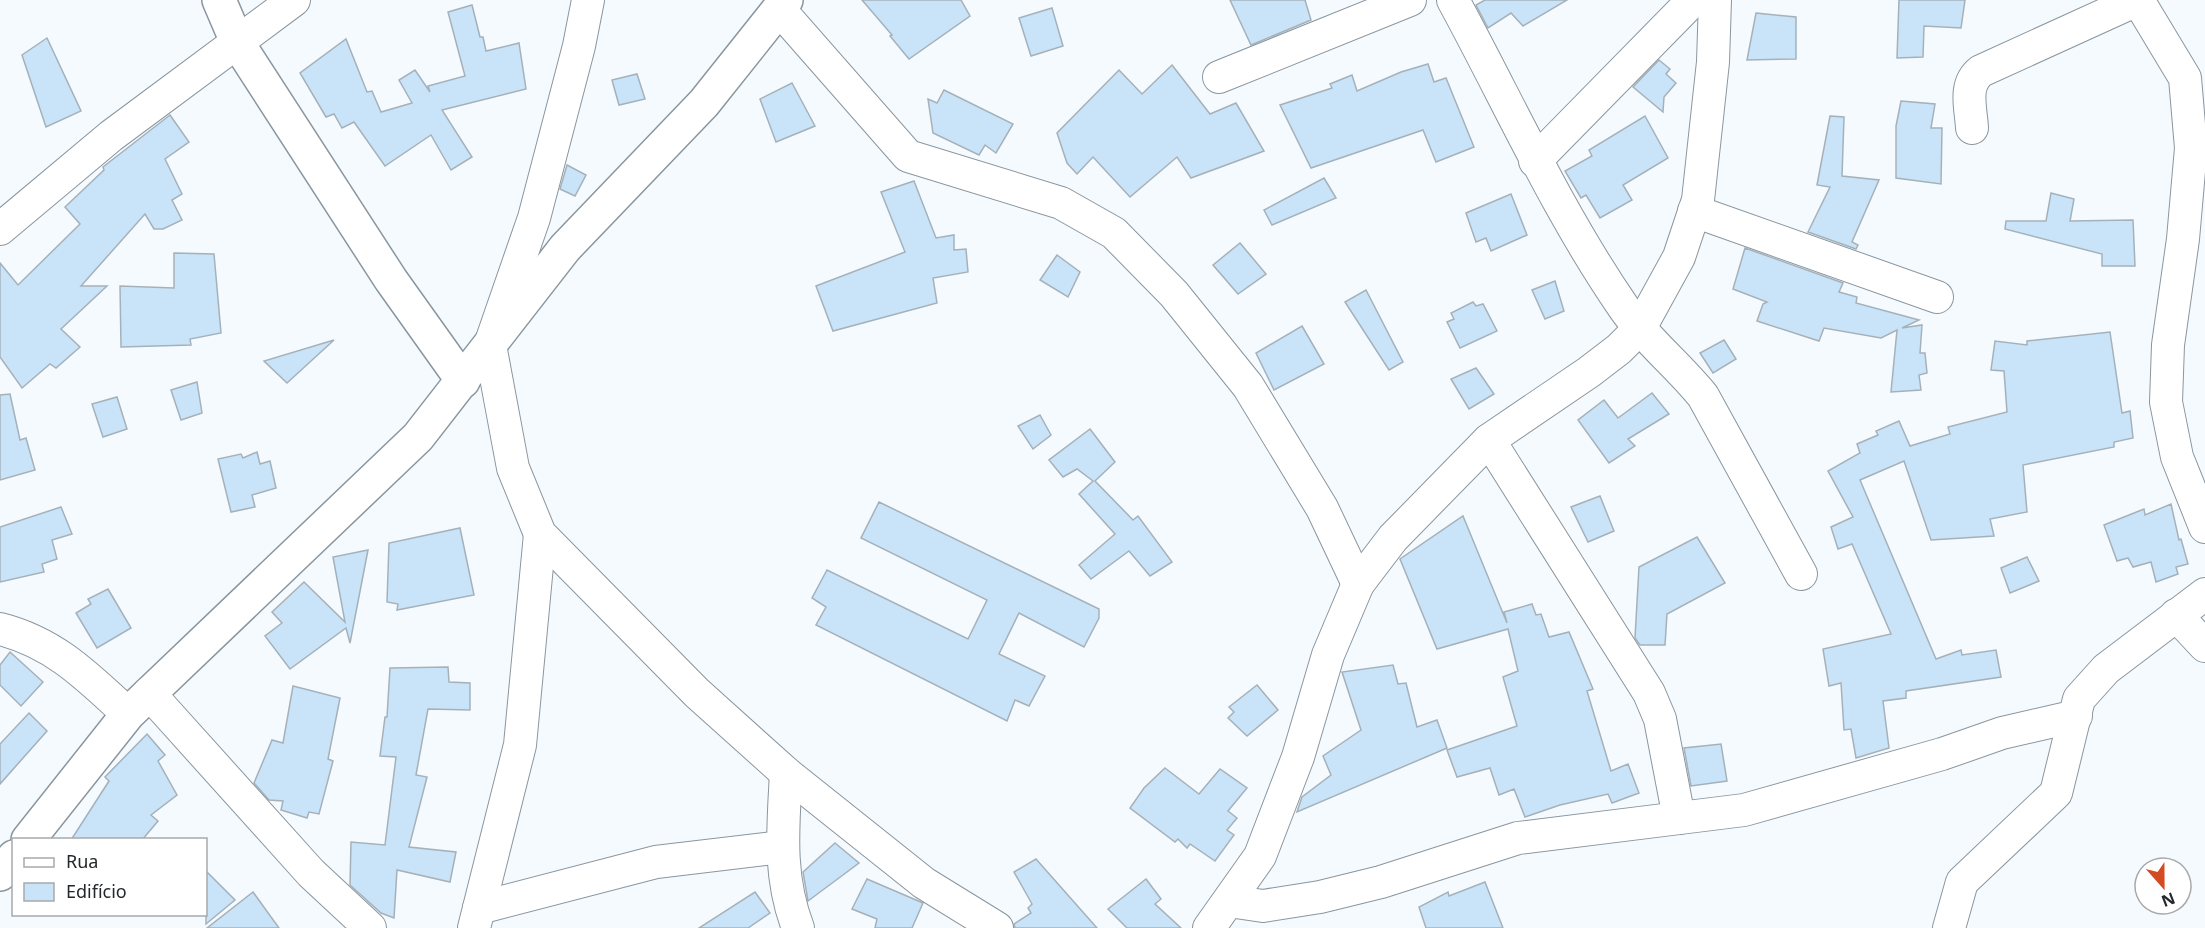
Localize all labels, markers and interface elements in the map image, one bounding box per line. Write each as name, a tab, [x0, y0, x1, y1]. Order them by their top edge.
legend	[12, 838, 207, 916]
text: Rua	[66, 849, 98, 873]
north arrow	[2133, 856, 2193, 916]
text: Edifício	[66, 879, 127, 903]
text: N	[2158, 887, 2178, 913]

